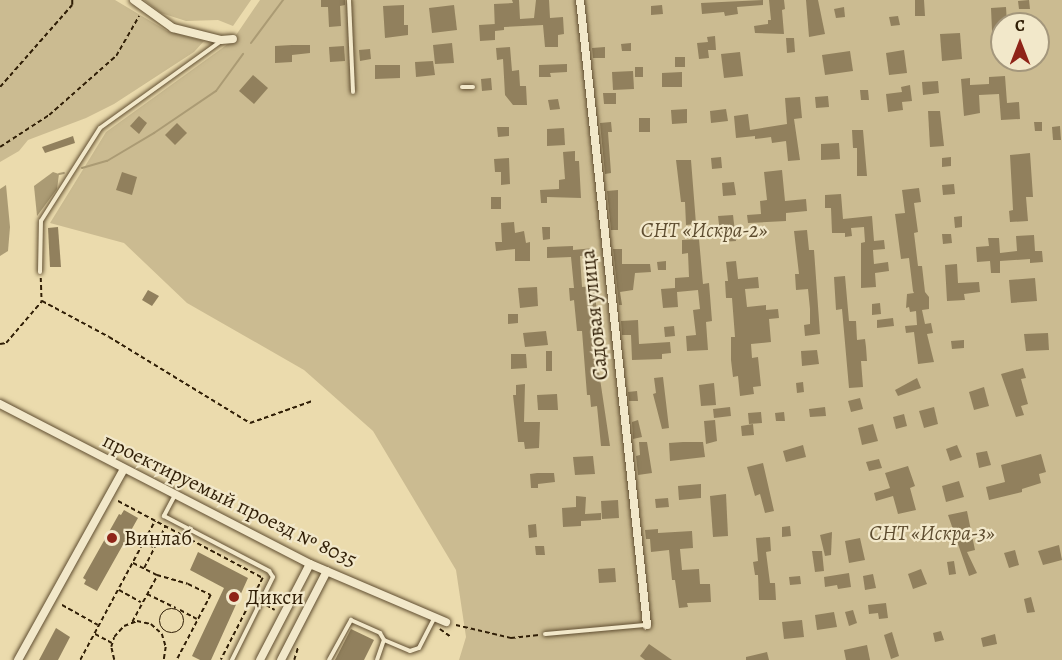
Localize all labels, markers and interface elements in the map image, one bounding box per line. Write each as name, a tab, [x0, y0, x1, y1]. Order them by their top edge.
north arrow	[990, 12, 1050, 72]
text: С	[1015, 15, 1025, 37]
park label: СНТ «Искра-2»	[641, 217, 767, 243]
street label: Садовая улица	[575, 248, 613, 382]
street label: проектируемый проезд № 8035	[99, 427, 361, 573]
park label: СНТ «Искра-3»	[869, 520, 995, 546]
place label: Винлаб	[124, 525, 192, 551]
marker: Винлаб	[105, 531, 119, 545]
place label: Дикси	[246, 584, 304, 610]
marker: Дикси	[227, 590, 241, 604]

